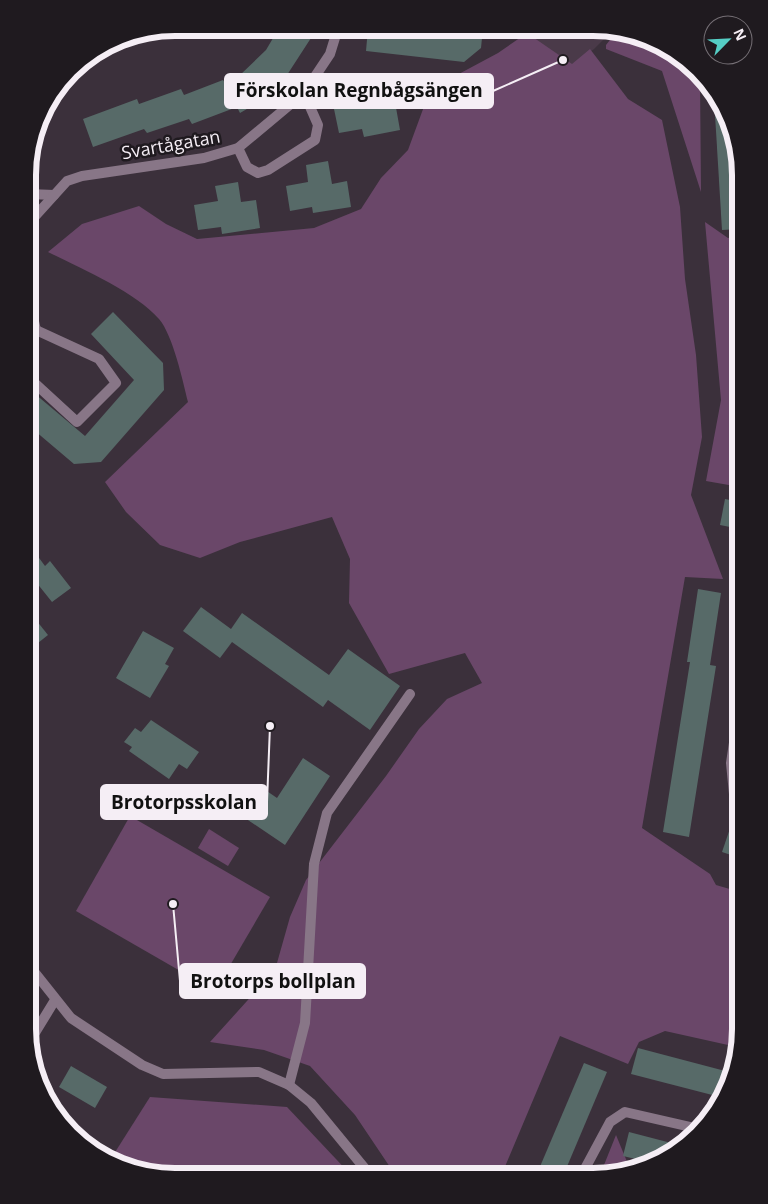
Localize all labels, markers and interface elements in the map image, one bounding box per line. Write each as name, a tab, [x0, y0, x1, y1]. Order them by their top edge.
north arrow	[703, 15, 753, 65]
text: N	[729, 25, 751, 44]
callout: Förskolan Regnbågsängen	[225, 74, 493, 108]
text: Förskolan Regnbågsängen	[235, 77, 483, 103]
street label: Svartågatan	[120, 124, 222, 165]
callout: Brotorpsskolan	[101, 785, 267, 819]
text: Brotorpsskolan	[111, 789, 257, 815]
callout: Brotorps bollplan	[180, 964, 365, 998]
text: Brotorps bollplan	[190, 968, 356, 994]

